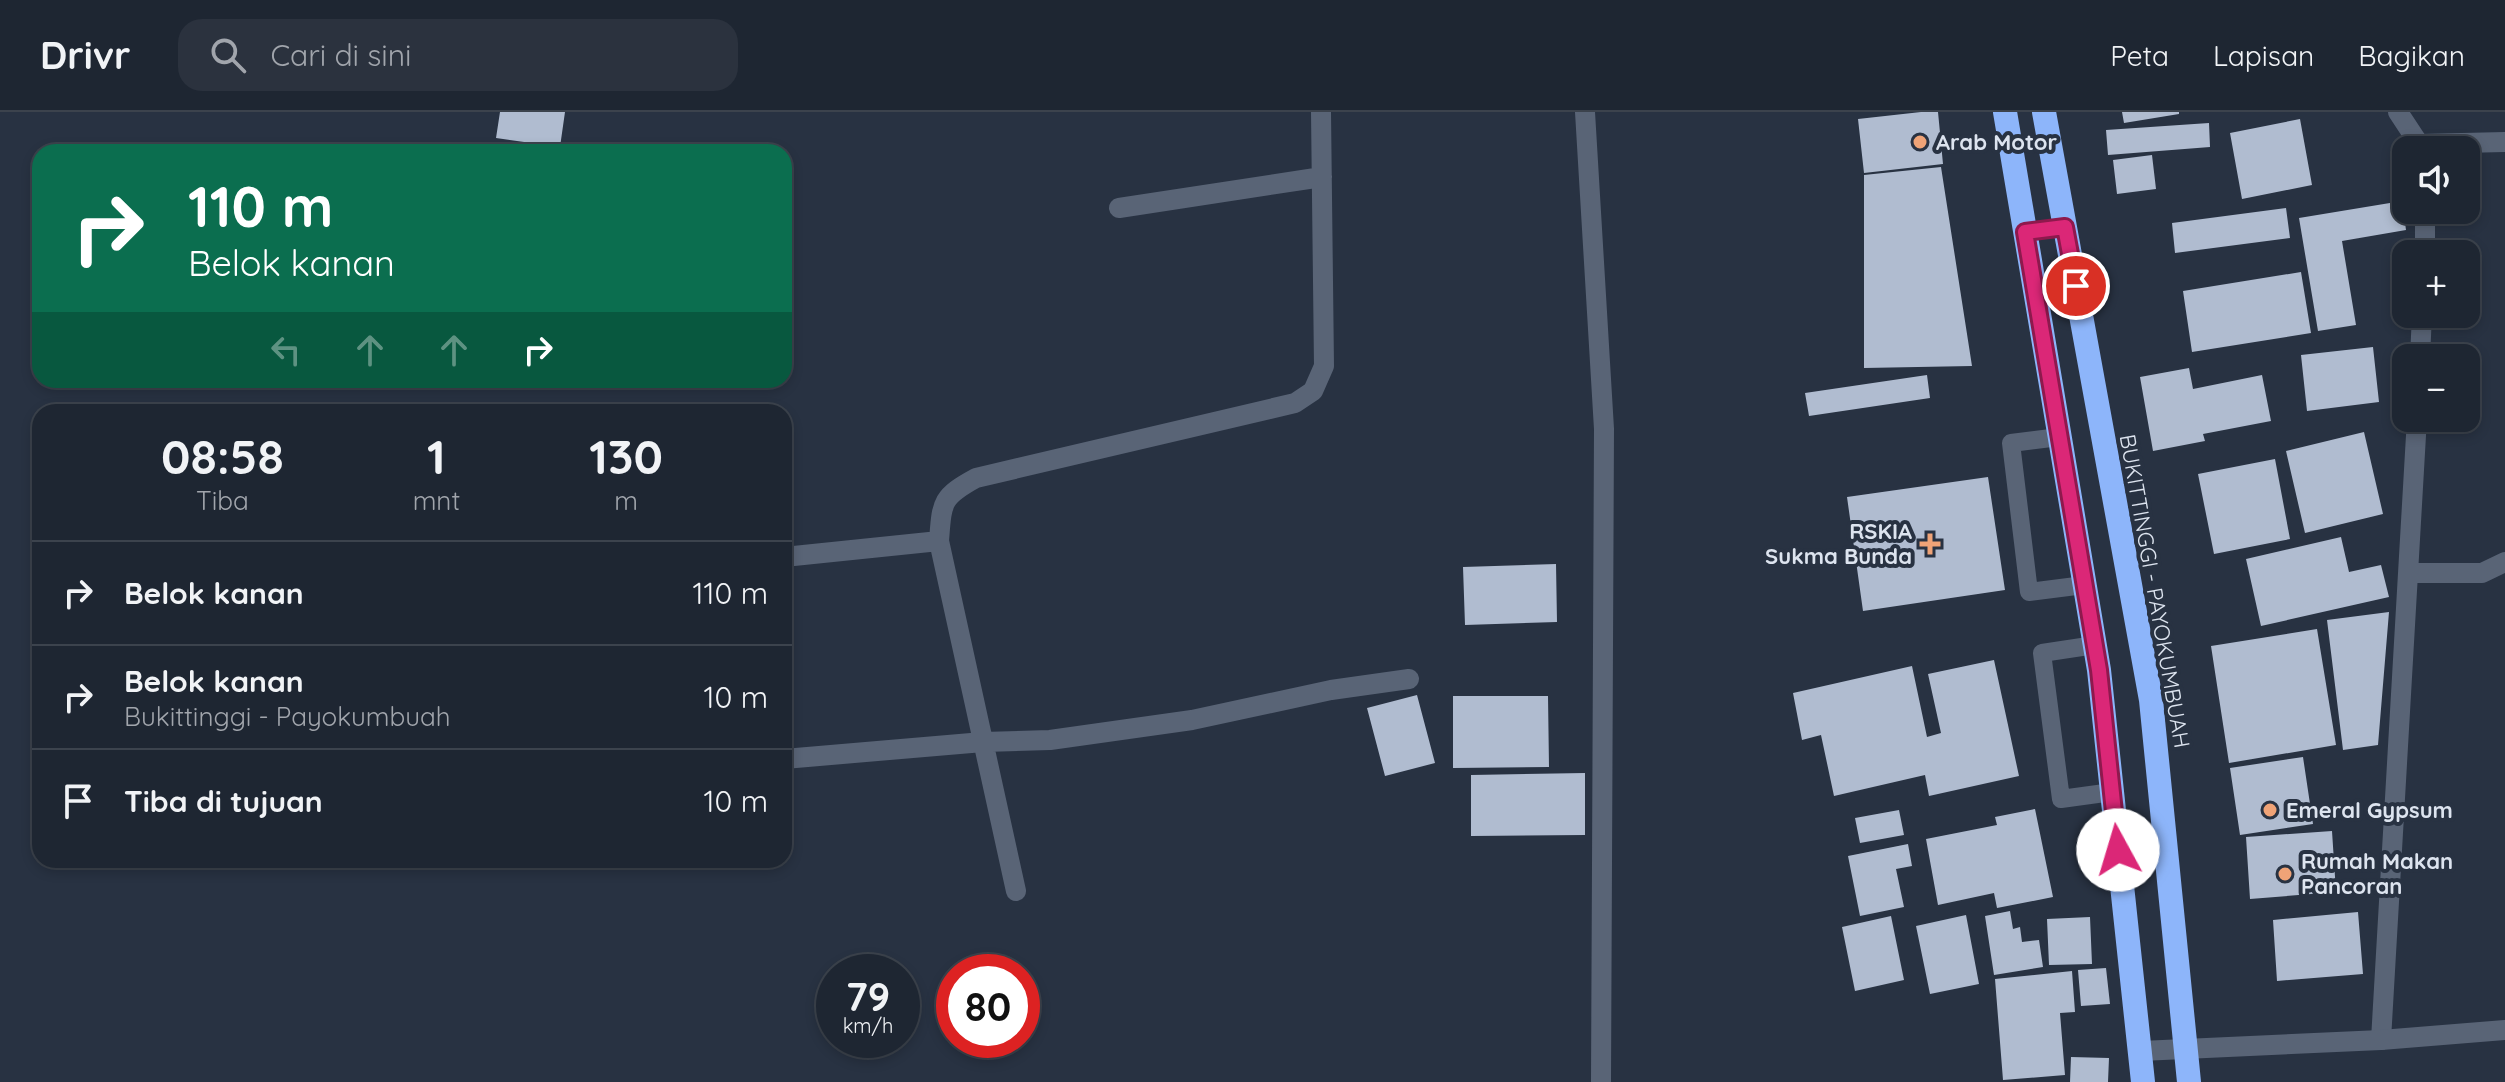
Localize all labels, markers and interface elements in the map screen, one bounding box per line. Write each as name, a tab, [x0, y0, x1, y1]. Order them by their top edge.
search box	[178, 19, 738, 91]
text: Drivr	[40, 31, 130, 79]
icon: search	[206, 33, 250, 77]
text: Cari di sini	[270, 36, 411, 74]
text: Peta	[2110, 38, 2169, 73]
text: Lapisan	[2213, 38, 2314, 73]
text: Bagikan	[2358, 38, 2465, 73]
place label: Arab Motor	[1936, 128, 2057, 156]
marker: Arab Motor	[1911, 133, 1929, 151]
map controls	[2392, 136, 2480, 432]
button: sound	[2392, 136, 2480, 224]
text: 110 m	[188, 171, 333, 241]
icon: right	[56, 176, 160, 280]
text: Belok kanan	[188, 240, 395, 285]
button: +	[2392, 240, 2480, 328]
pin	[2042, 252, 2110, 320]
icon: arrive	[2054, 264, 2098, 308]
icon: left	[264, 328, 308, 372]
icon: ahead	[348, 328, 392, 372]
icon: ahead	[432, 328, 476, 372]
icon: right	[516, 328, 560, 372]
button: −	[2392, 344, 2480, 432]
text: 08:58	[161, 426, 284, 486]
text: 1	[427, 426, 446, 486]
text: 130	[589, 426, 663, 486]
street label: BUKITTINGGI - PAYOKUMBUAH	[2114, 432, 2196, 750]
text: Tiba	[196, 484, 249, 517]
text: mnt	[413, 484, 460, 517]
text: m	[614, 484, 638, 517]
place label: RSKIA Sukma Bunda	[1765, 517, 1912, 570]
marker: RSKIA Sukma Bunda	[1919, 533, 1941, 555]
icon: right	[56, 571, 100, 615]
text: Belok kanan	[124, 574, 304, 612]
text: 110 m	[692, 574, 768, 612]
text: Belok kanan	[124, 662, 304, 700]
icon: right	[56, 675, 100, 719]
text: 10 m	[704, 678, 768, 716]
text: Bukittinggi - Payokumbuah	[124, 700, 451, 733]
icon: arrive	[56, 779, 100, 823]
text: Tiba di tujuan	[124, 782, 323, 820]
text: 10 m	[704, 782, 768, 820]
place label: Emeral Gypsum	[2286, 796, 2453, 824]
marker: Emeral Gypsum	[2261, 801, 2279, 819]
position arrow	[2076, 808, 2160, 892]
place label: Rumah Makan Pancoran	[2301, 847, 2453, 900]
marker: Rumah Makan Pancoran	[2276, 865, 2294, 883]
speed limit sign: 80	[936, 954, 1040, 1058]
text: 79	[846, 971, 890, 1021]
text: km/h	[843, 1013, 893, 1038]

